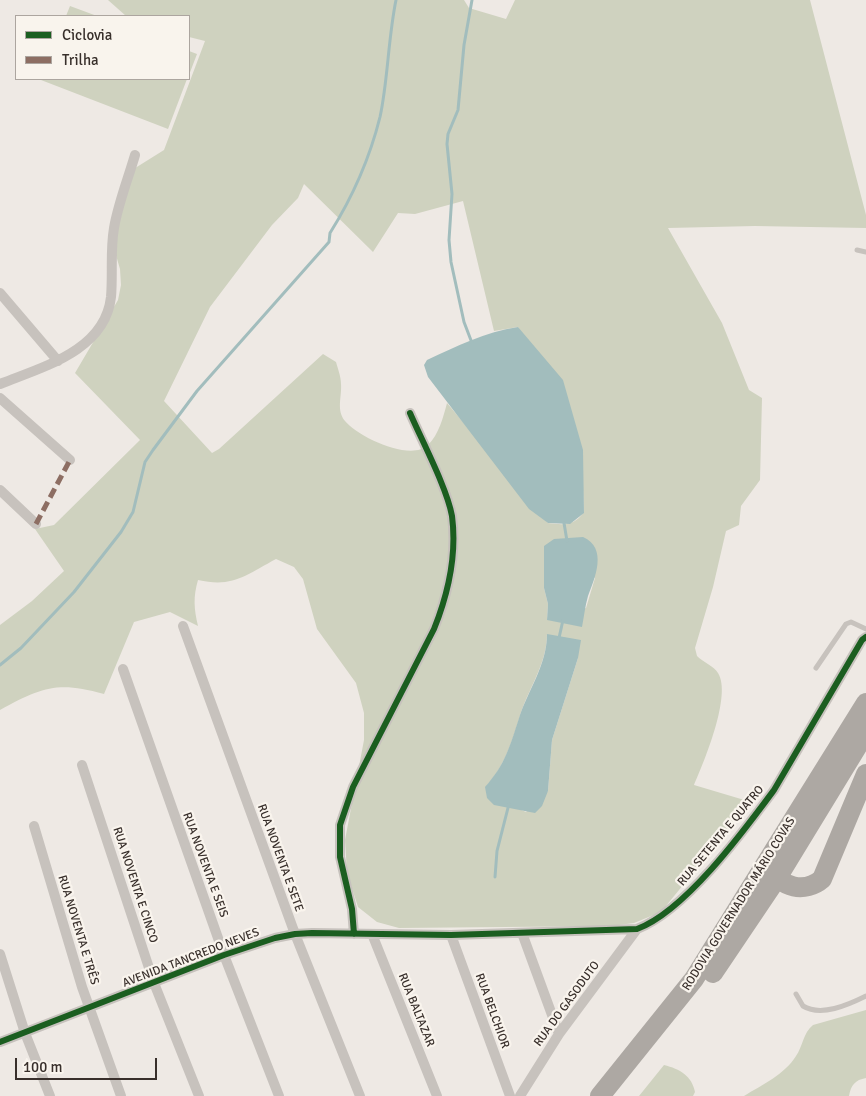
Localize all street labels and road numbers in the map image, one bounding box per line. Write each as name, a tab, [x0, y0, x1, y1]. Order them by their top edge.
street label: RUA SETENTA E QUATRO	[675, 783, 767, 889]
street label: RUA NOVENTA E SETE	[254, 802, 306, 914]
street label: RUA NOVENTA E SEIS	[179, 810, 231, 920]
street label: RODOVIA GOVERNADOR MÁRIO COVAS	[679, 815, 799, 993]
street label: RUA NOVENTA E CINCO	[109, 825, 161, 945]
street label: RUA NOVENTA E TRÊS	[54, 874, 102, 986]
street label: AVENIDA TANCREDO NEVES	[121, 925, 261, 991]
street label: RUA DO GASODUTO	[531, 959, 603, 1049]
street label: RUA BALTAZAR	[395, 971, 437, 1049]
street label: RUA BELCHIOR	[472, 972, 512, 1050]

